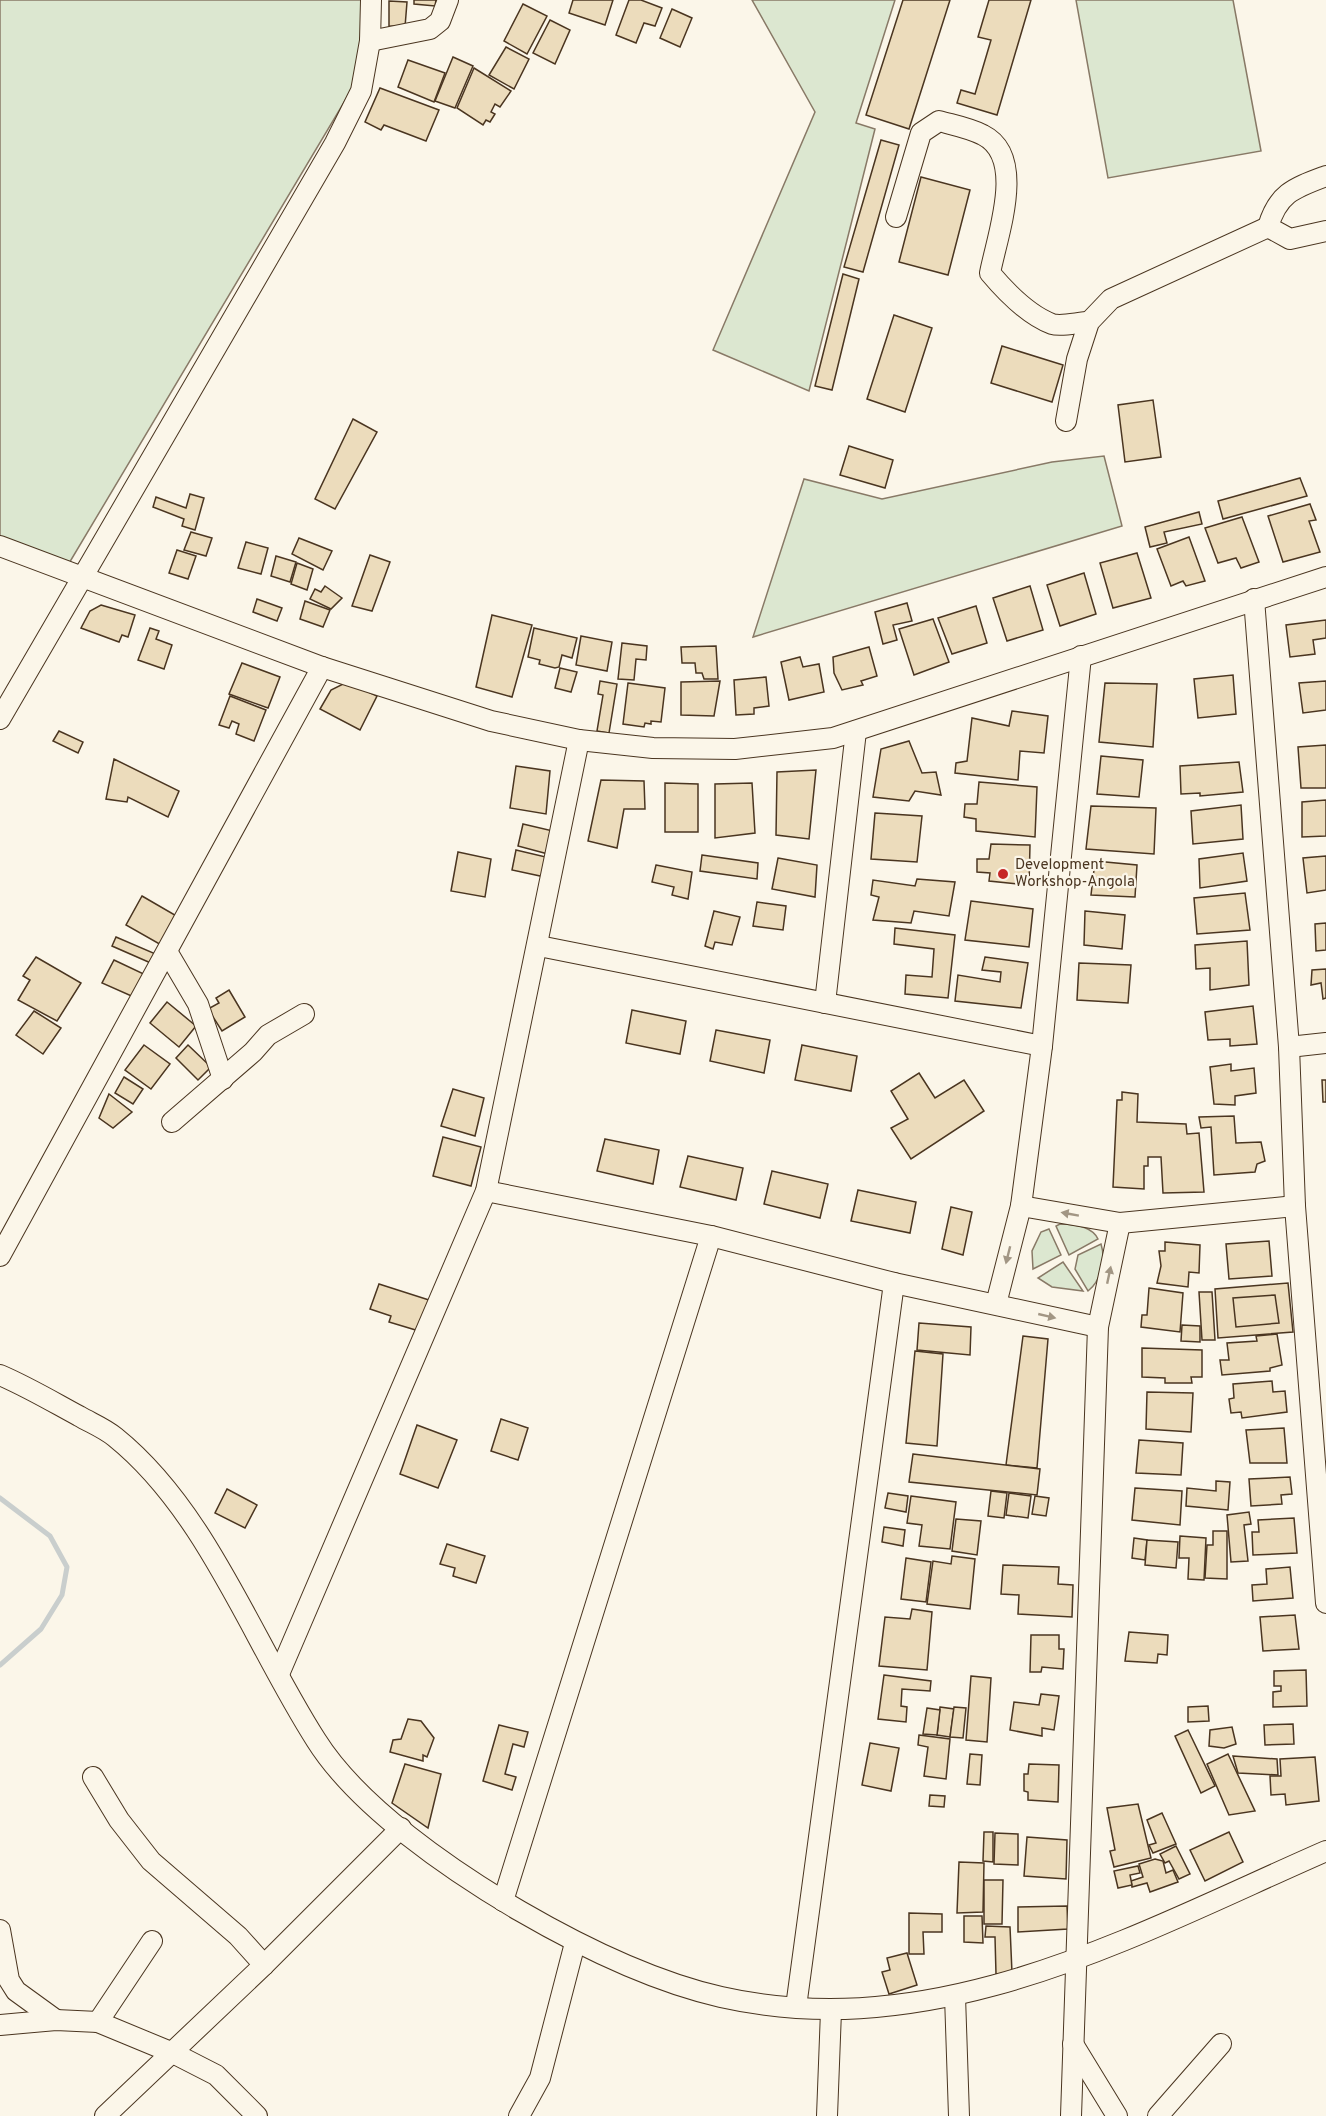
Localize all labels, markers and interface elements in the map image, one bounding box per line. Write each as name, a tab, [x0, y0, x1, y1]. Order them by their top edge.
place label: Development Workshop-Angola	[1015, 856, 1135, 892]
marker: Development Workshop-Angola	[996, 867, 1010, 881]
one-way arrow	[1061, 1209, 1080, 1218]
one-way arrow	[1003, 1246, 1013, 1264]
one-way arrow	[1104, 1266, 1114, 1284]
one-way arrow	[1038, 1311, 1056, 1321]

